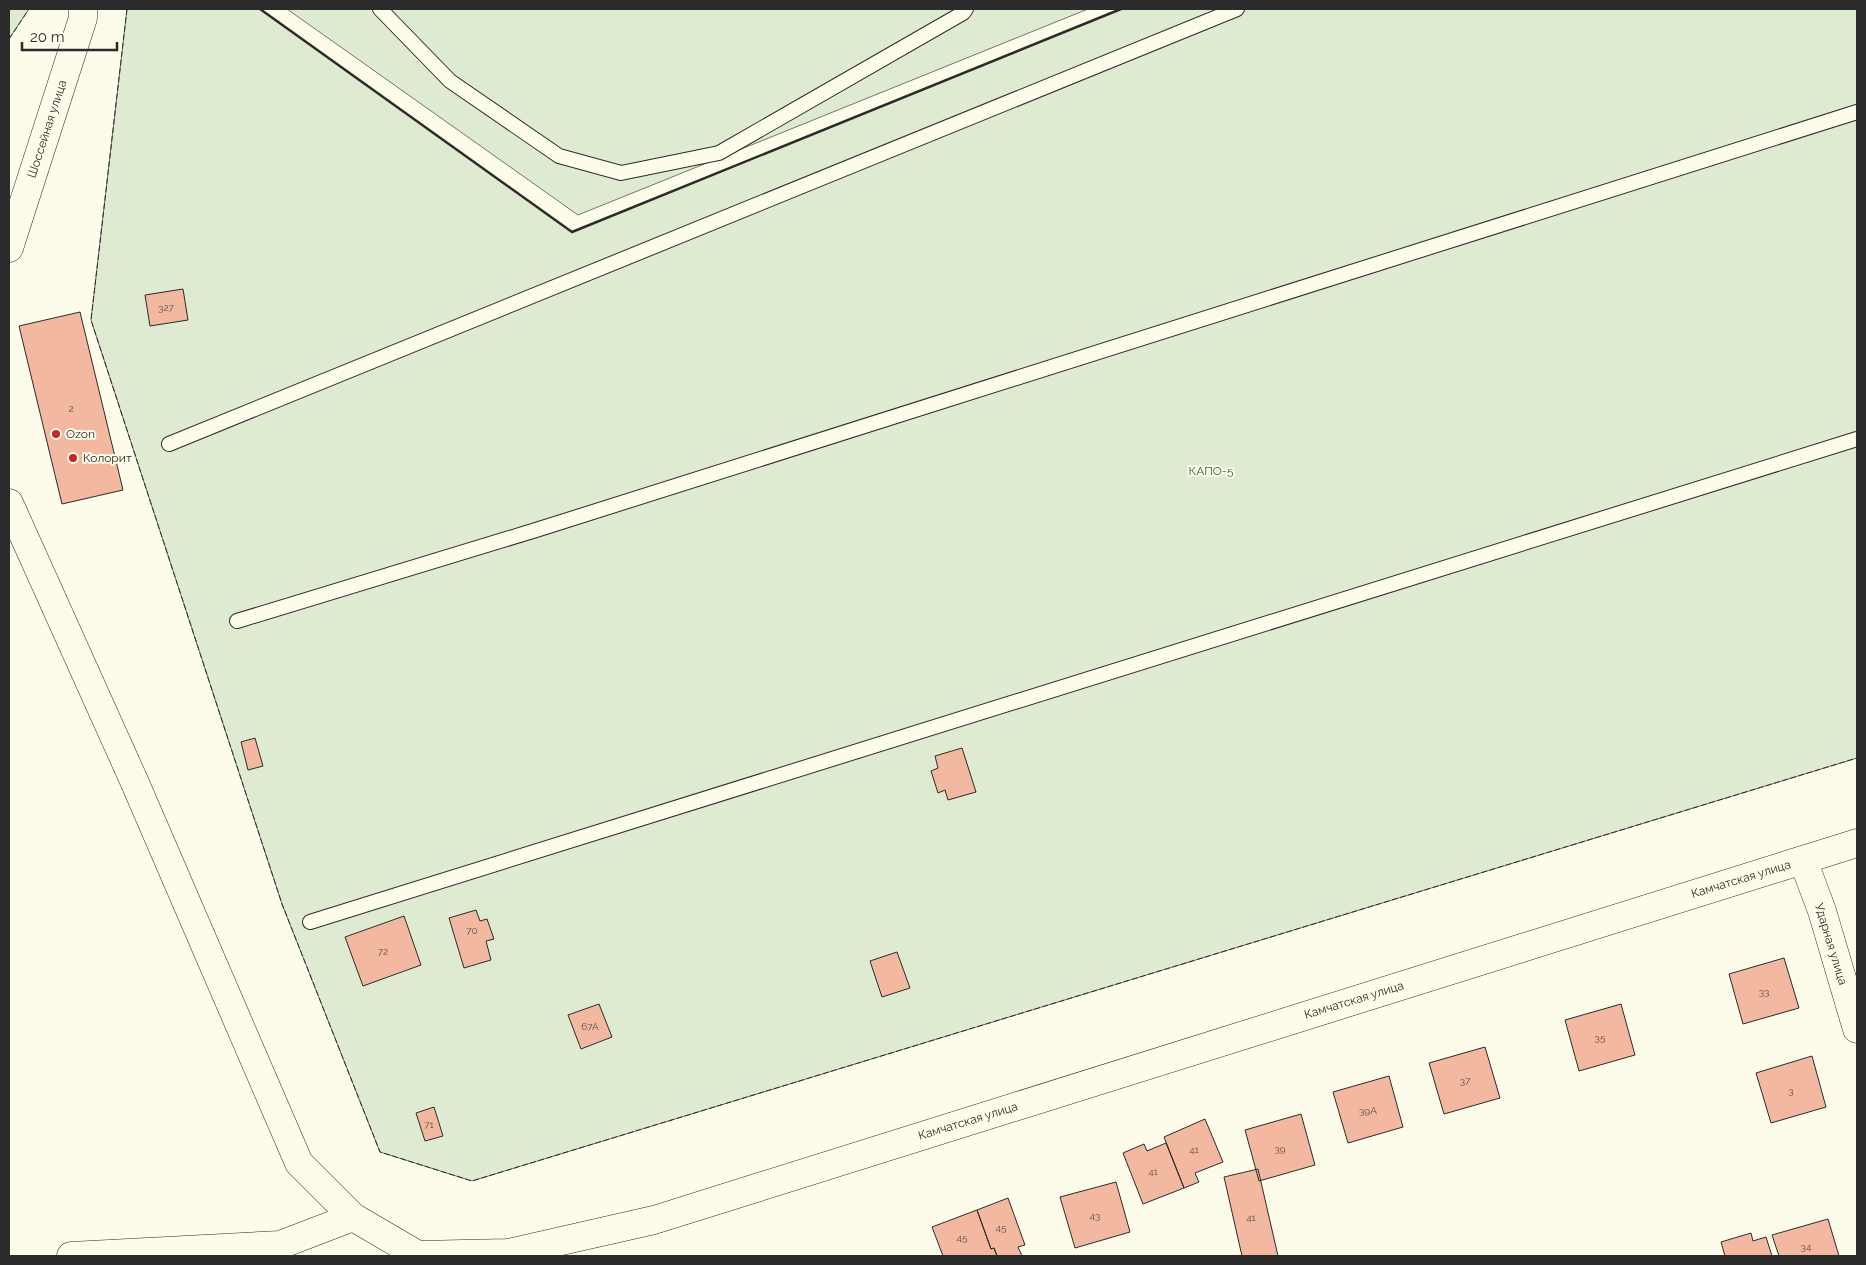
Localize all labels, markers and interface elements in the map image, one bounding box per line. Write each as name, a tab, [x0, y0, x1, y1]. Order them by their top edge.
scale bar	[22, 20, 118, 52]
text: 20 m	[30, 28, 65, 46]
street label: Шоссейная улица	[25, 78, 69, 180]
house number: 327	[158, 302, 175, 313]
house number: 2	[68, 403, 74, 414]
place label: Ozon	[66, 427, 95, 441]
marker: Ozon	[50, 428, 62, 440]
place label: Колорит	[83, 451, 132, 465]
marker: Колорит	[67, 452, 79, 464]
park label: КАПО-5	[1189, 464, 1234, 478]
street label: Камчатская улица	[1690, 857, 1792, 901]
street label: Ударная улица	[1812, 901, 1850, 987]
house number: 70	[466, 925, 478, 936]
house number: 72	[378, 946, 388, 957]
street label: Камчатская улица	[1303, 978, 1405, 1022]
house number: 33	[1759, 986, 1769, 997]
house number: 67А	[581, 1021, 599, 1032]
house number: 35	[1595, 1032, 1606, 1043]
house number: 37	[1460, 1075, 1471, 1086]
house number: 3	[1788, 1085, 1794, 1096]
street label: Камчатская улица	[917, 1099, 1019, 1143]
house number: 39А	[1359, 1105, 1377, 1116]
house number: 71	[424, 1119, 435, 1130]
house number: 39	[1274, 1143, 1286, 1154]
house number: 41	[1189, 1144, 1200, 1155]
house number: 41	[1148, 1166, 1159, 1177]
house number: 43	[1090, 1210, 1100, 1221]
house number: 41	[1246, 1212, 1257, 1223]
house number: 45	[996, 1222, 1007, 1233]
house number: 45	[957, 1232, 968, 1243]
house number: 34	[1801, 1241, 1812, 1252]

